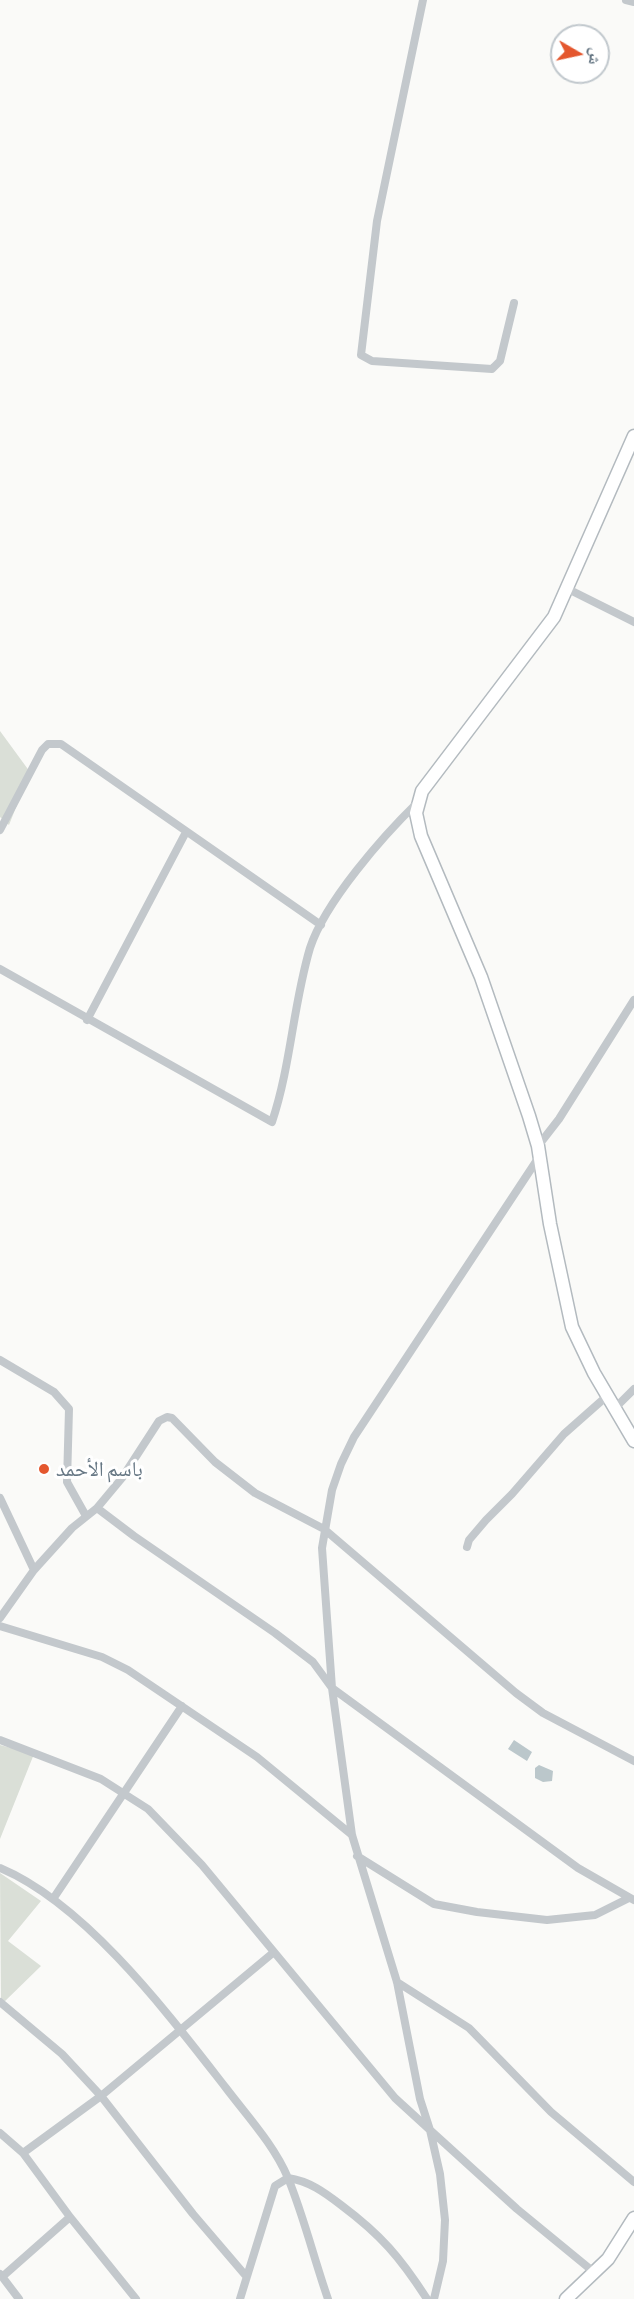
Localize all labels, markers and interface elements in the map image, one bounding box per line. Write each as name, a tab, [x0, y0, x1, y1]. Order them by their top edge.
north arrow	[550, 24, 610, 84]
text: ش	[586, 47, 606, 66]
place label: باسم الأحمد	[56, 1456, 143, 1482]
marker: باسم الأحمد	[37, 1462, 51, 1476]

